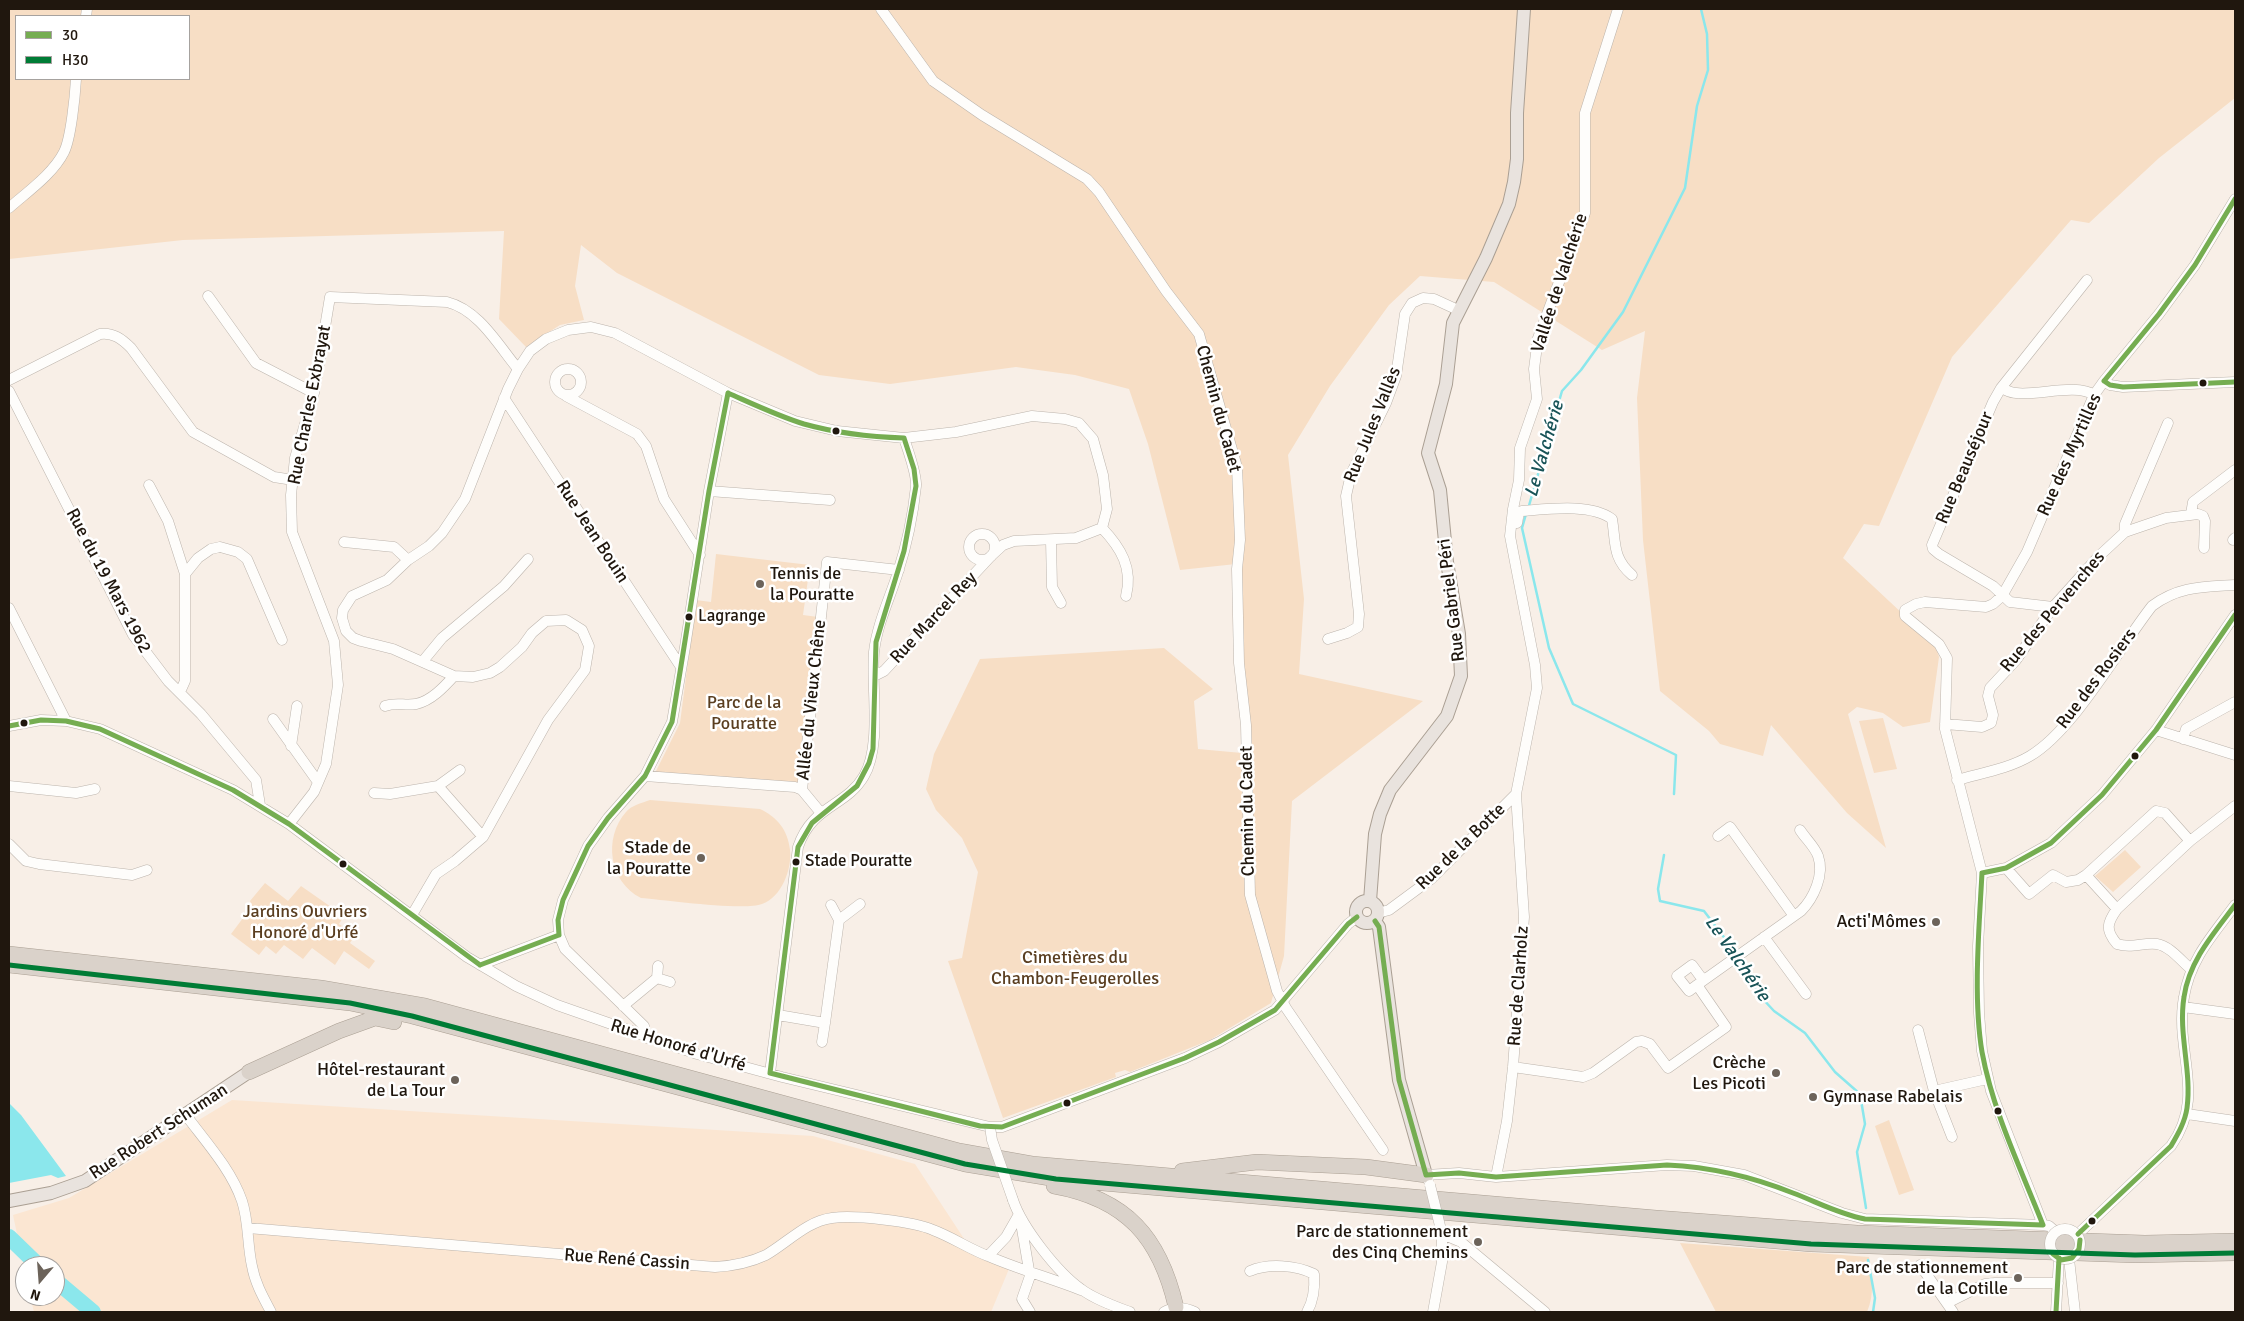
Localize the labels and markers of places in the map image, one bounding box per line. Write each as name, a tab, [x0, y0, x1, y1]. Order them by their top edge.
unlabelled marker	[2198, 378, 2208, 388]
unlabelled marker	[831, 426, 841, 436]
place label: Tennis de la Pouratte	[770, 563, 854, 606]
marker: Tennis de la Pouratte	[754, 578, 766, 590]
place label: Lagrange	[698, 607, 766, 627]
marker: Lagrange	[684, 612, 694, 622]
unlabelled marker	[19, 718, 29, 728]
unlabelled marker	[2130, 751, 2140, 761]
place label: Stade de la Pouratte	[607, 837, 691, 880]
marker: Stade de la Pouratte	[695, 852, 707, 864]
place label: Stade Pouratte	[805, 852, 912, 872]
marker: Stade Pouratte	[791, 857, 801, 867]
unlabelled marker	[338, 859, 348, 869]
place label: Acti'Mômes	[1837, 911, 1926, 933]
marker: Acti'Mômes	[1930, 916, 1942, 928]
place label: Crèche Les Picoti	[1692, 1052, 1766, 1094]
place label: Hôtel-restaurant de La Tour	[317, 1059, 445, 1102]
marker: Crèche Les Picoti	[1770, 1067, 1782, 1079]
marker: Hôtel-restaurant de La Tour	[449, 1074, 461, 1086]
place label: Gymnase Rabelais	[1823, 1086, 1963, 1108]
marker: Gymnase Rabelais	[1807, 1091, 1819, 1103]
unlabelled marker	[1062, 1098, 1072, 1108]
unlabelled marker	[1993, 1106, 2003, 1116]
unlabelled marker	[2087, 1216, 2097, 1226]
place label: Parc de stationnement des Cinq Chemins	[1296, 1221, 1468, 1264]
marker: Parc de stationnement des Cinq Chemins	[1472, 1236, 1484, 1248]
place label: Parc de stationnement de la Cotille	[1836, 1257, 2008, 1300]
marker: Parc de stationnement de la Cotille	[2012, 1272, 2024, 1284]

